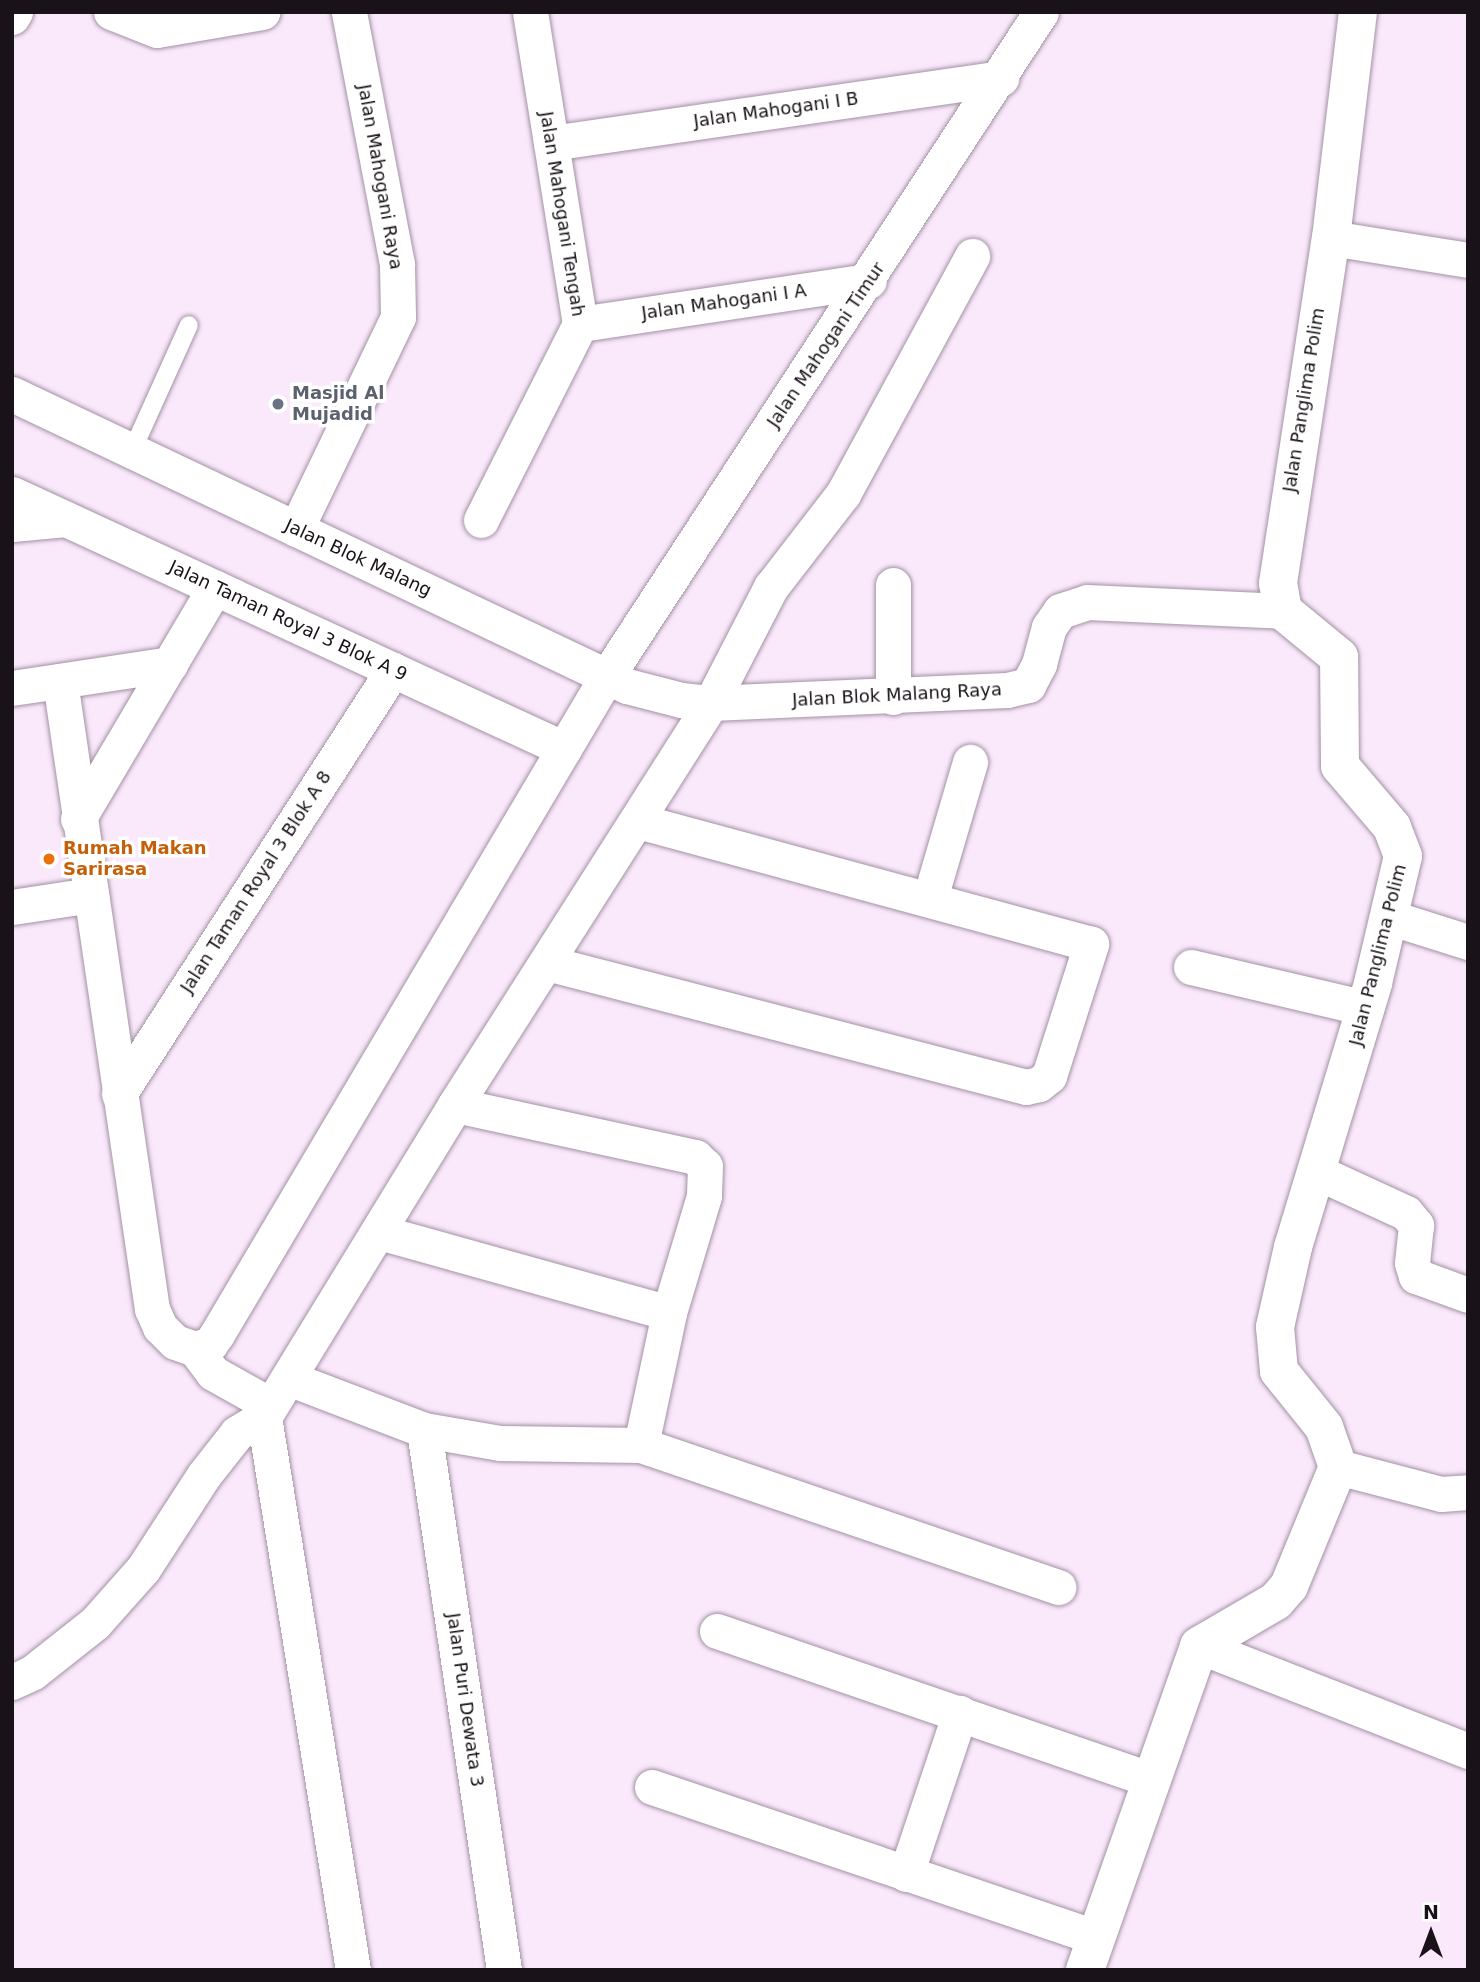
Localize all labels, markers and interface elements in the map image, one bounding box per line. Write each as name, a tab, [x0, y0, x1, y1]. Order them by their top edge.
street label: Jalan Mahogani Raya	[353, 83, 407, 271]
street label: Jalan Mahogani I B	[692, 88, 860, 132]
street label: Jalan Mahogani Tengah	[535, 110, 589, 318]
street label: Jalan Mahogani Timur	[763, 258, 889, 432]
street label: Jalan Mahogani I A	[640, 280, 808, 324]
street label: Jalan Panglima Polim	[1279, 306, 1329, 494]
place label: Masjid Al Mujadid	[292, 383, 384, 426]
marker: Masjid Al Mujadid	[270, 396, 286, 412]
street label: Jalan Blok Malang	[281, 515, 435, 601]
street label: Jalan Taman Royal 3 Blok A 9	[165, 556, 411, 686]
street label: Jalan Blok Malang Raya	[792, 679, 1002, 711]
street label: Jalan Taman Royal 3 Blok A 8	[176, 767, 336, 997]
place label: Rumah Makan Sarirasa	[63, 838, 207, 880]
marker: Rumah Makan Sarirasa	[41, 851, 57, 867]
street label: Jalan Panglima Polim	[1345, 862, 1411, 1048]
street label: Jalan Puri Dewata 3	[442, 1612, 488, 1788]
north arrow	[1396, 1898, 1466, 1968]
text: N	[1423, 1901, 1439, 1923]

